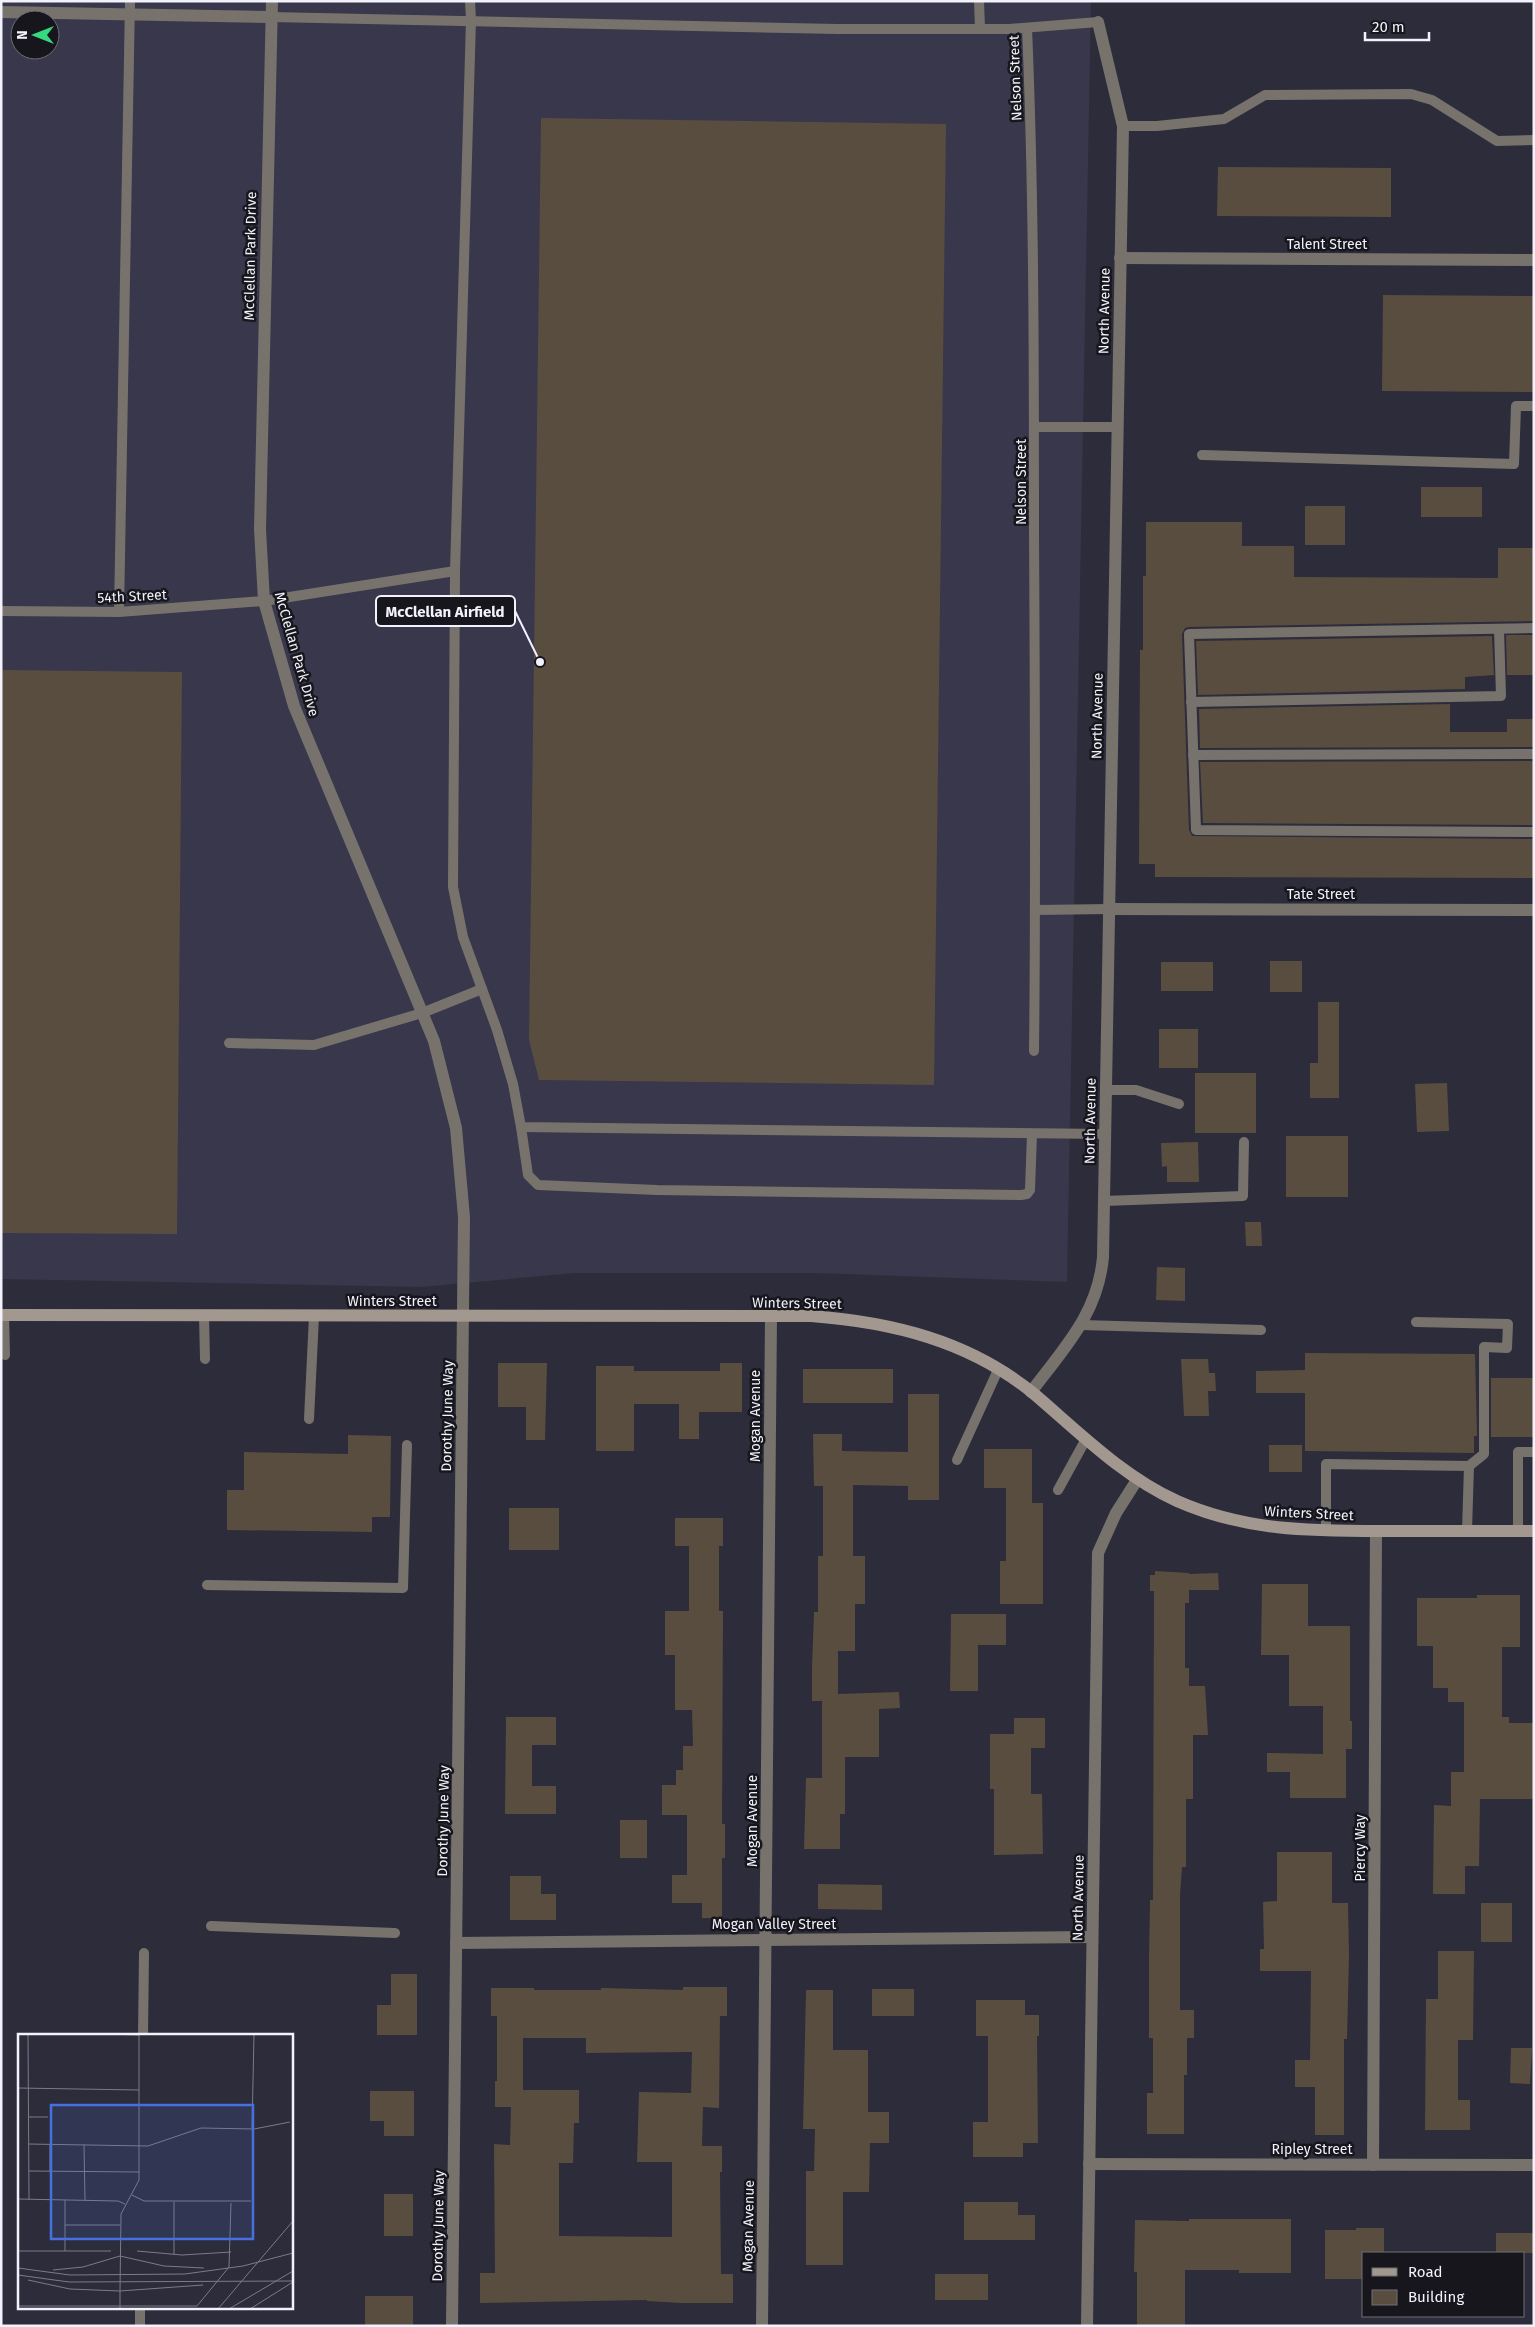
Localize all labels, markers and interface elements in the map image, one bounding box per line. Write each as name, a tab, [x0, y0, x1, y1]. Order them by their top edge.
north arrow	[10, 10, 60, 60]
scale bar	[1365, 10, 1429, 42]
text: 20 m	[1372, 18, 1405, 36]
text: N	[14, 30, 31, 40]
street label: Nelson Street	[1005, 34, 1025, 121]
street label: McClellan Park Drive	[241, 192, 260, 320]
street label: Talent Street	[1287, 236, 1368, 253]
street label: North Avenue	[1095, 268, 1114, 354]
street label: Nelson Street	[1013, 438, 1030, 525]
street label: 54th Street	[97, 586, 168, 607]
street label: McClellan Park Drive	[271, 590, 322, 718]
callout: McClellan Airfield	[376, 596, 515, 626]
text: McClellan Airfield	[385, 603, 505, 621]
street label: North Avenue	[1088, 673, 1107, 759]
street label: Tate Street	[1287, 886, 1356, 903]
street label: North Avenue	[1081, 1078, 1100, 1164]
street label: Winters Street	[347, 1293, 438, 1310]
street label: Winters Street	[752, 1294, 843, 1313]
street label: Dorothy June Way	[438, 1360, 457, 1472]
street label: Mogan Avenue	[747, 1370, 764, 1462]
street label: Winters Street	[1264, 1503, 1355, 1524]
street label: Dorothy June Way	[434, 1765, 453, 1877]
street label: Mogan Avenue	[744, 1775, 761, 1867]
street label: Piercy Way	[1352, 1814, 1369, 1882]
street label: North Avenue	[1069, 1855, 1088, 1941]
street label: Mogan Valley Street	[712, 1916, 837, 1933]
inset map	[18, 2034, 292, 2310]
street label: Ripley Street	[1272, 2141, 1353, 2158]
street label: Dorothy June Way	[429, 2170, 448, 2282]
street label: Mogan Avenue	[739, 2180, 758, 2272]
legend	[1362, 2252, 1525, 2317]
text: Road	[1408, 2263, 1443, 2281]
text: Building	[1408, 2288, 1464, 2306]

